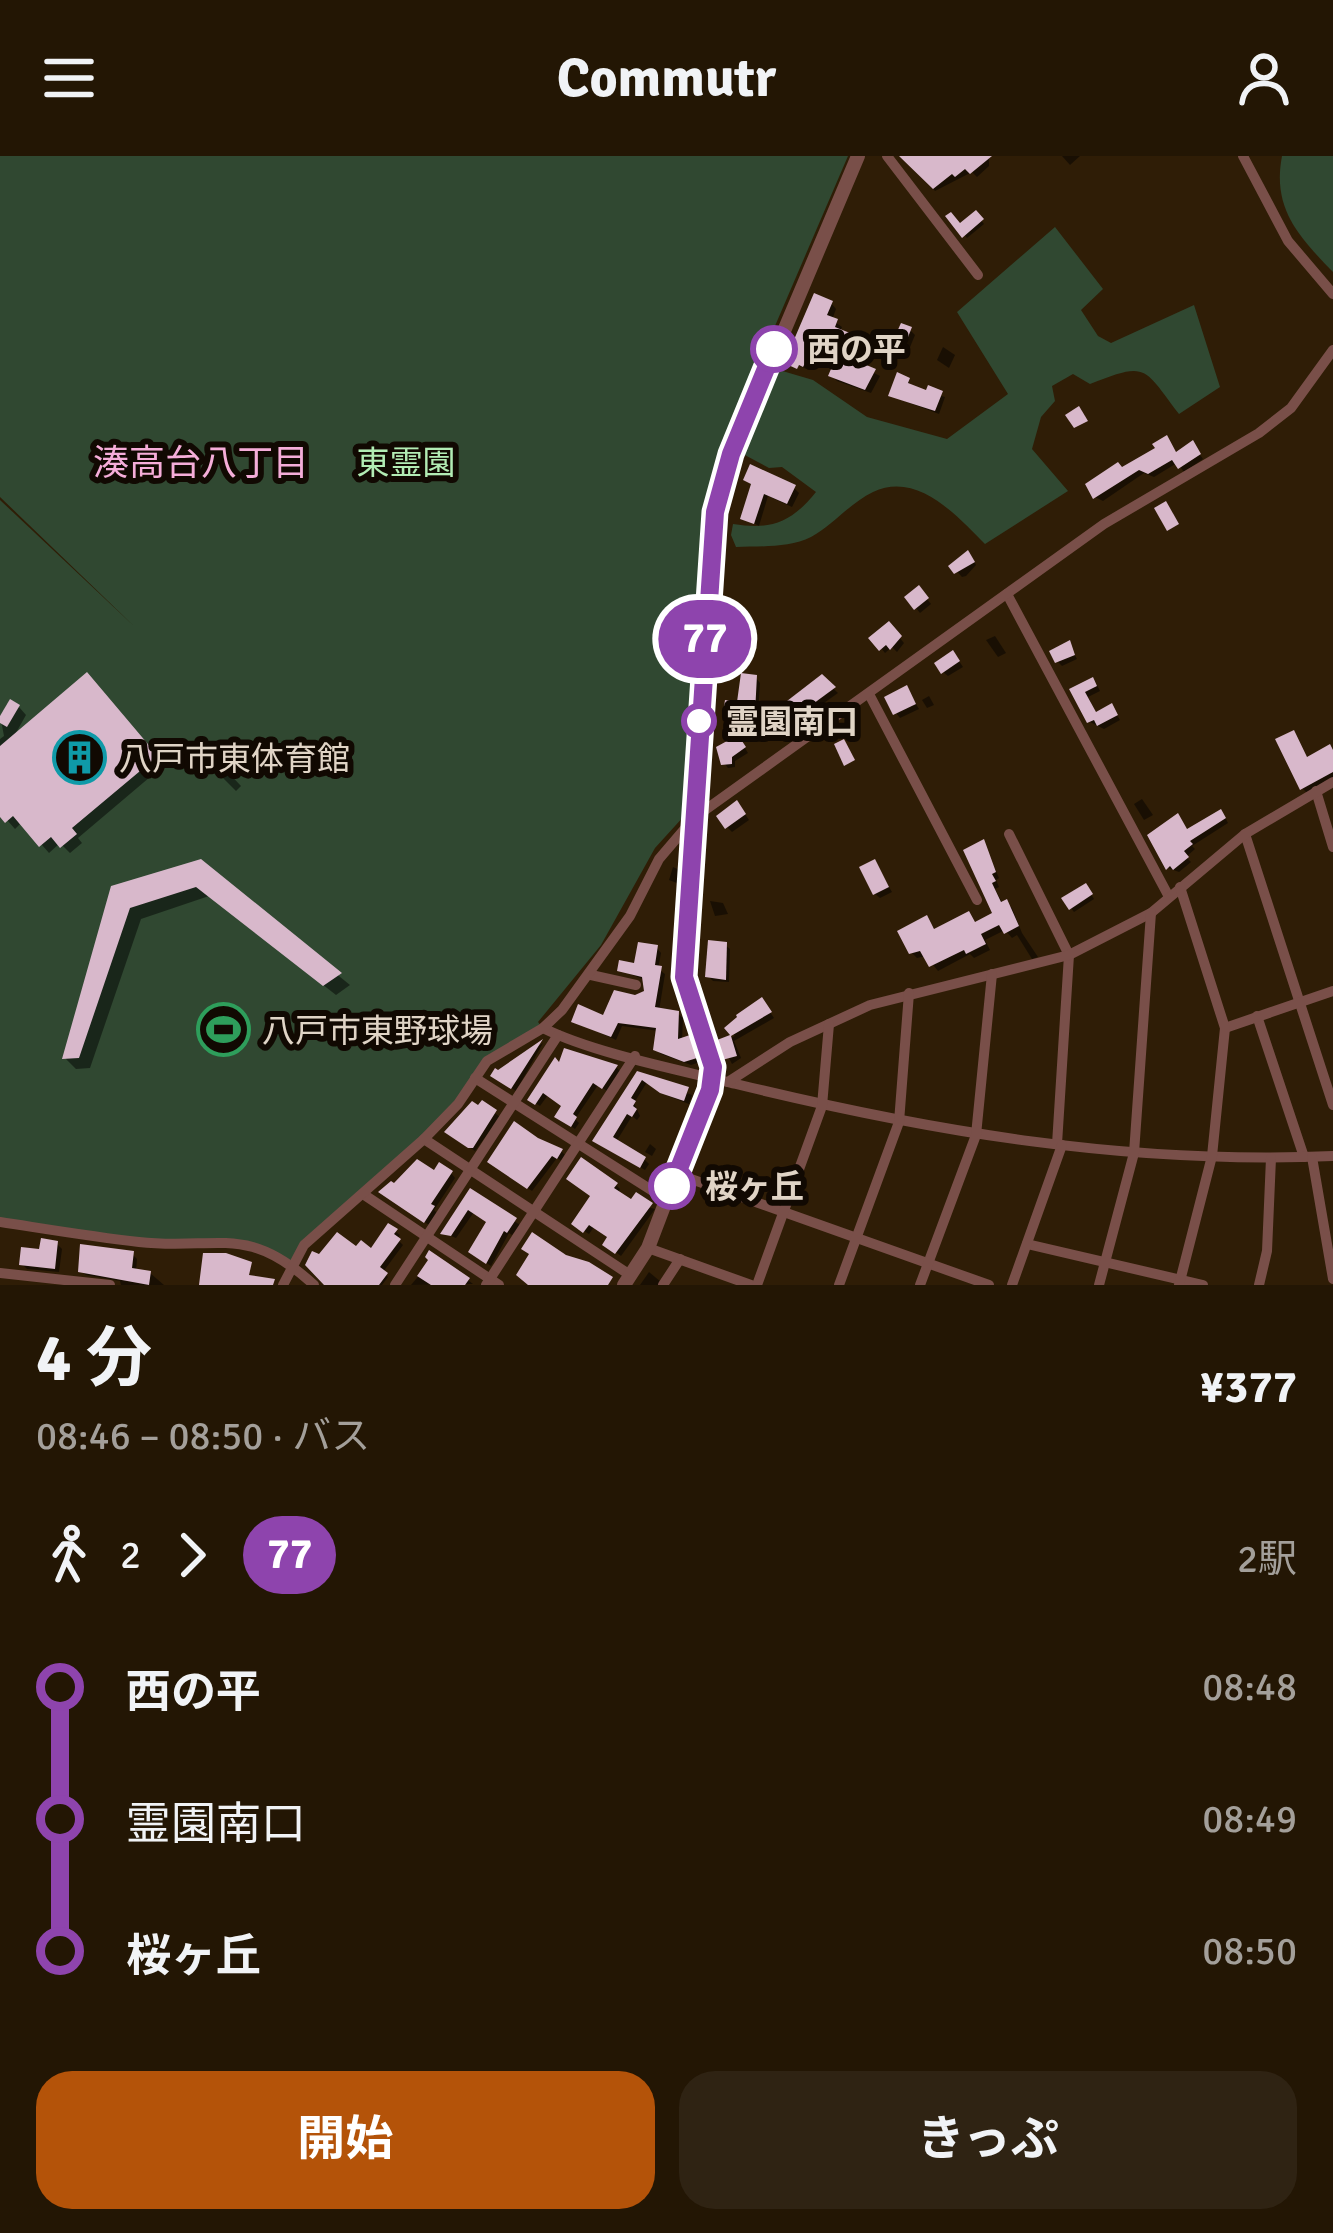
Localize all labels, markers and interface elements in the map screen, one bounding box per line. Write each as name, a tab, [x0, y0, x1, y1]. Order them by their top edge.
icon: menu	[36, 45, 102, 111]
text: Commutr	[557, 45, 776, 112]
icon: person	[1231, 45, 1297, 111]
marker: 西の平	[752, 327, 796, 371]
place label: 西の平	[807, 330, 906, 371]
district label: 湊高台八丁目	[93, 441, 309, 486]
park label: 東霊園	[357, 443, 456, 484]
line badge: 77	[651, 600, 759, 678]
text: 77	[682, 613, 728, 664]
place label: 霊園南口	[726, 702, 858, 743]
marker: 霊園南口	[683, 705, 715, 737]
building icon: 八戸市東体育館	[52, 730, 108, 786]
place label: 八戸市東体育館	[119, 739, 350, 780]
sports icon: 八戸市東野球場	[195, 1002, 251, 1058]
place label: 八戸市東野球場	[262, 1011, 493, 1052]
marker: 桜ヶ丘	[650, 1164, 694, 1208]
place label: 桜ヶ丘	[705, 1167, 804, 1208]
text: 4 分	[36, 1318, 152, 1399]
text: ¥377	[1200, 1360, 1297, 1415]
text: 08:46 – 08:50 · バス	[36, 1412, 370, 1460]
icon: walk	[36, 1522, 102, 1588]
icon: forward	[159, 1522, 225, 1588]
text: 77	[267, 1529, 312, 1580]
text: 2	[120, 1531, 141, 1579]
text: 2駅	[1237, 1535, 1297, 1583]
text: 08:48	[1202, 1663, 1297, 1711]
text: 西の平	[126, 1665, 261, 1720]
text: 08:49	[1202, 1795, 1297, 1843]
text: 霊園南口	[126, 1797, 306, 1852]
text: 08:50	[1202, 1927, 1297, 1975]
text: 桜ヶ丘	[126, 1929, 261, 1984]
button: 開始	[36, 2071, 655, 2209]
button: きっぷ	[679, 2071, 1297, 2209]

